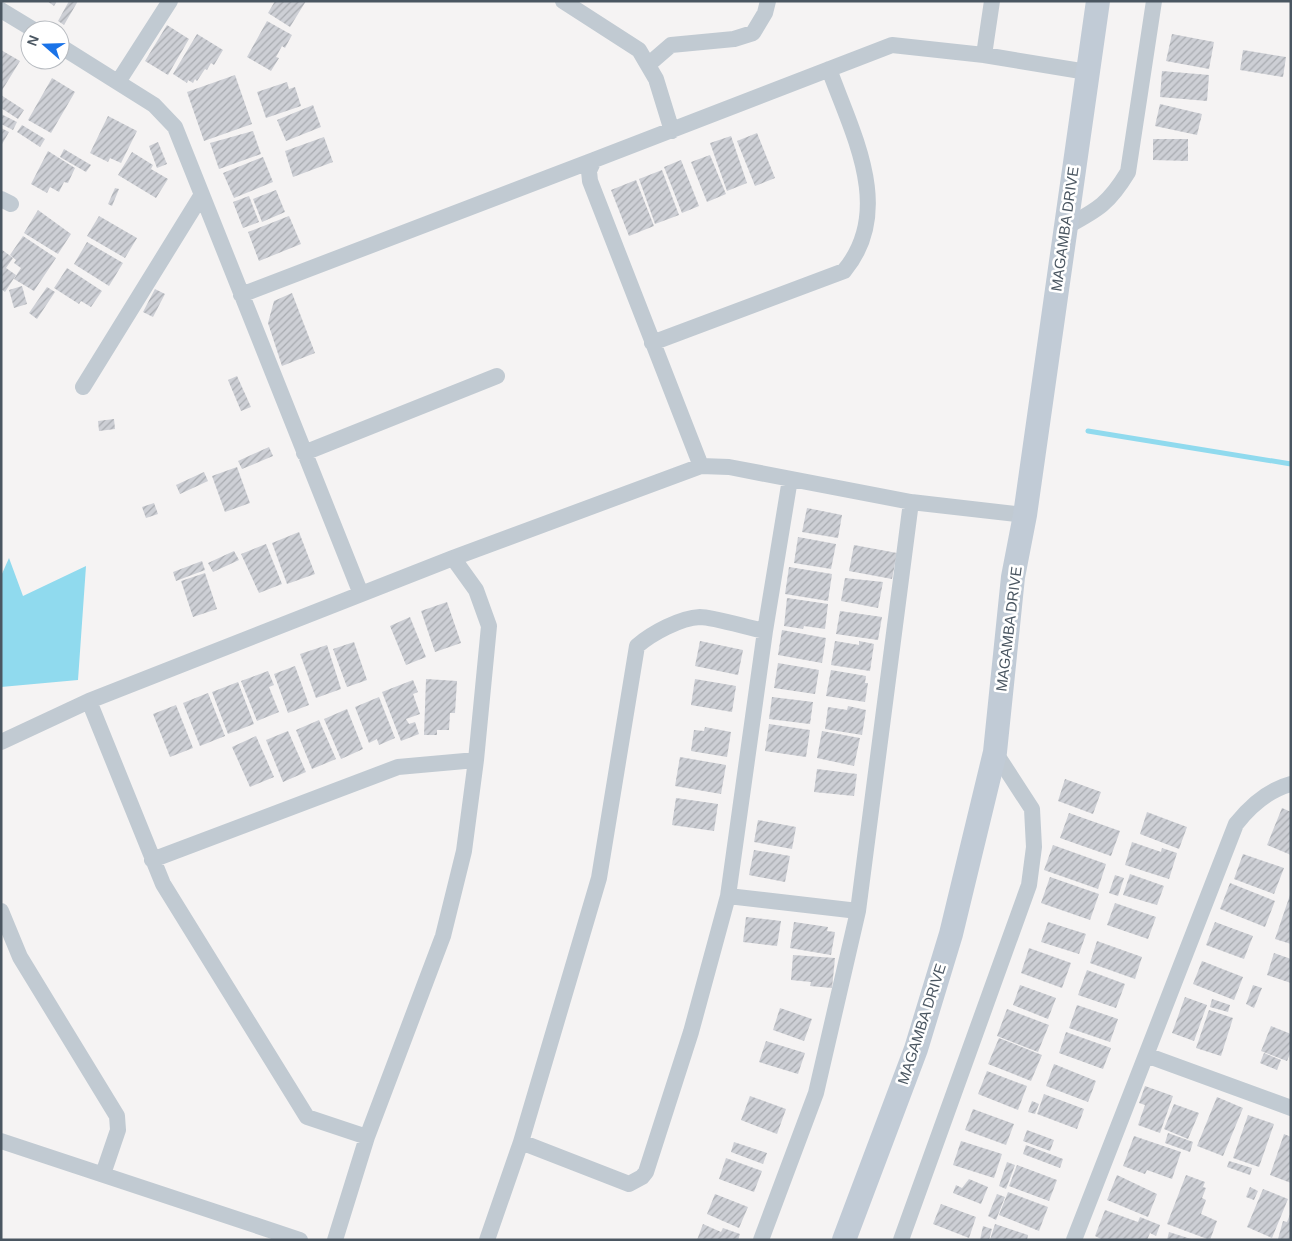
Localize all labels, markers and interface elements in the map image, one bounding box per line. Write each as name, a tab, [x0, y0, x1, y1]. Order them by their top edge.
north arrow	[20, 20, 70, 70]
text: N	[24, 33, 42, 48]
street label: MAGAMBA DRIVE	[1047, 165, 1082, 292]
street label: MAGAMBA DRIVE	[992, 565, 1025, 692]
street label: MAGAMBA DRIVE	[894, 961, 949, 1086]

